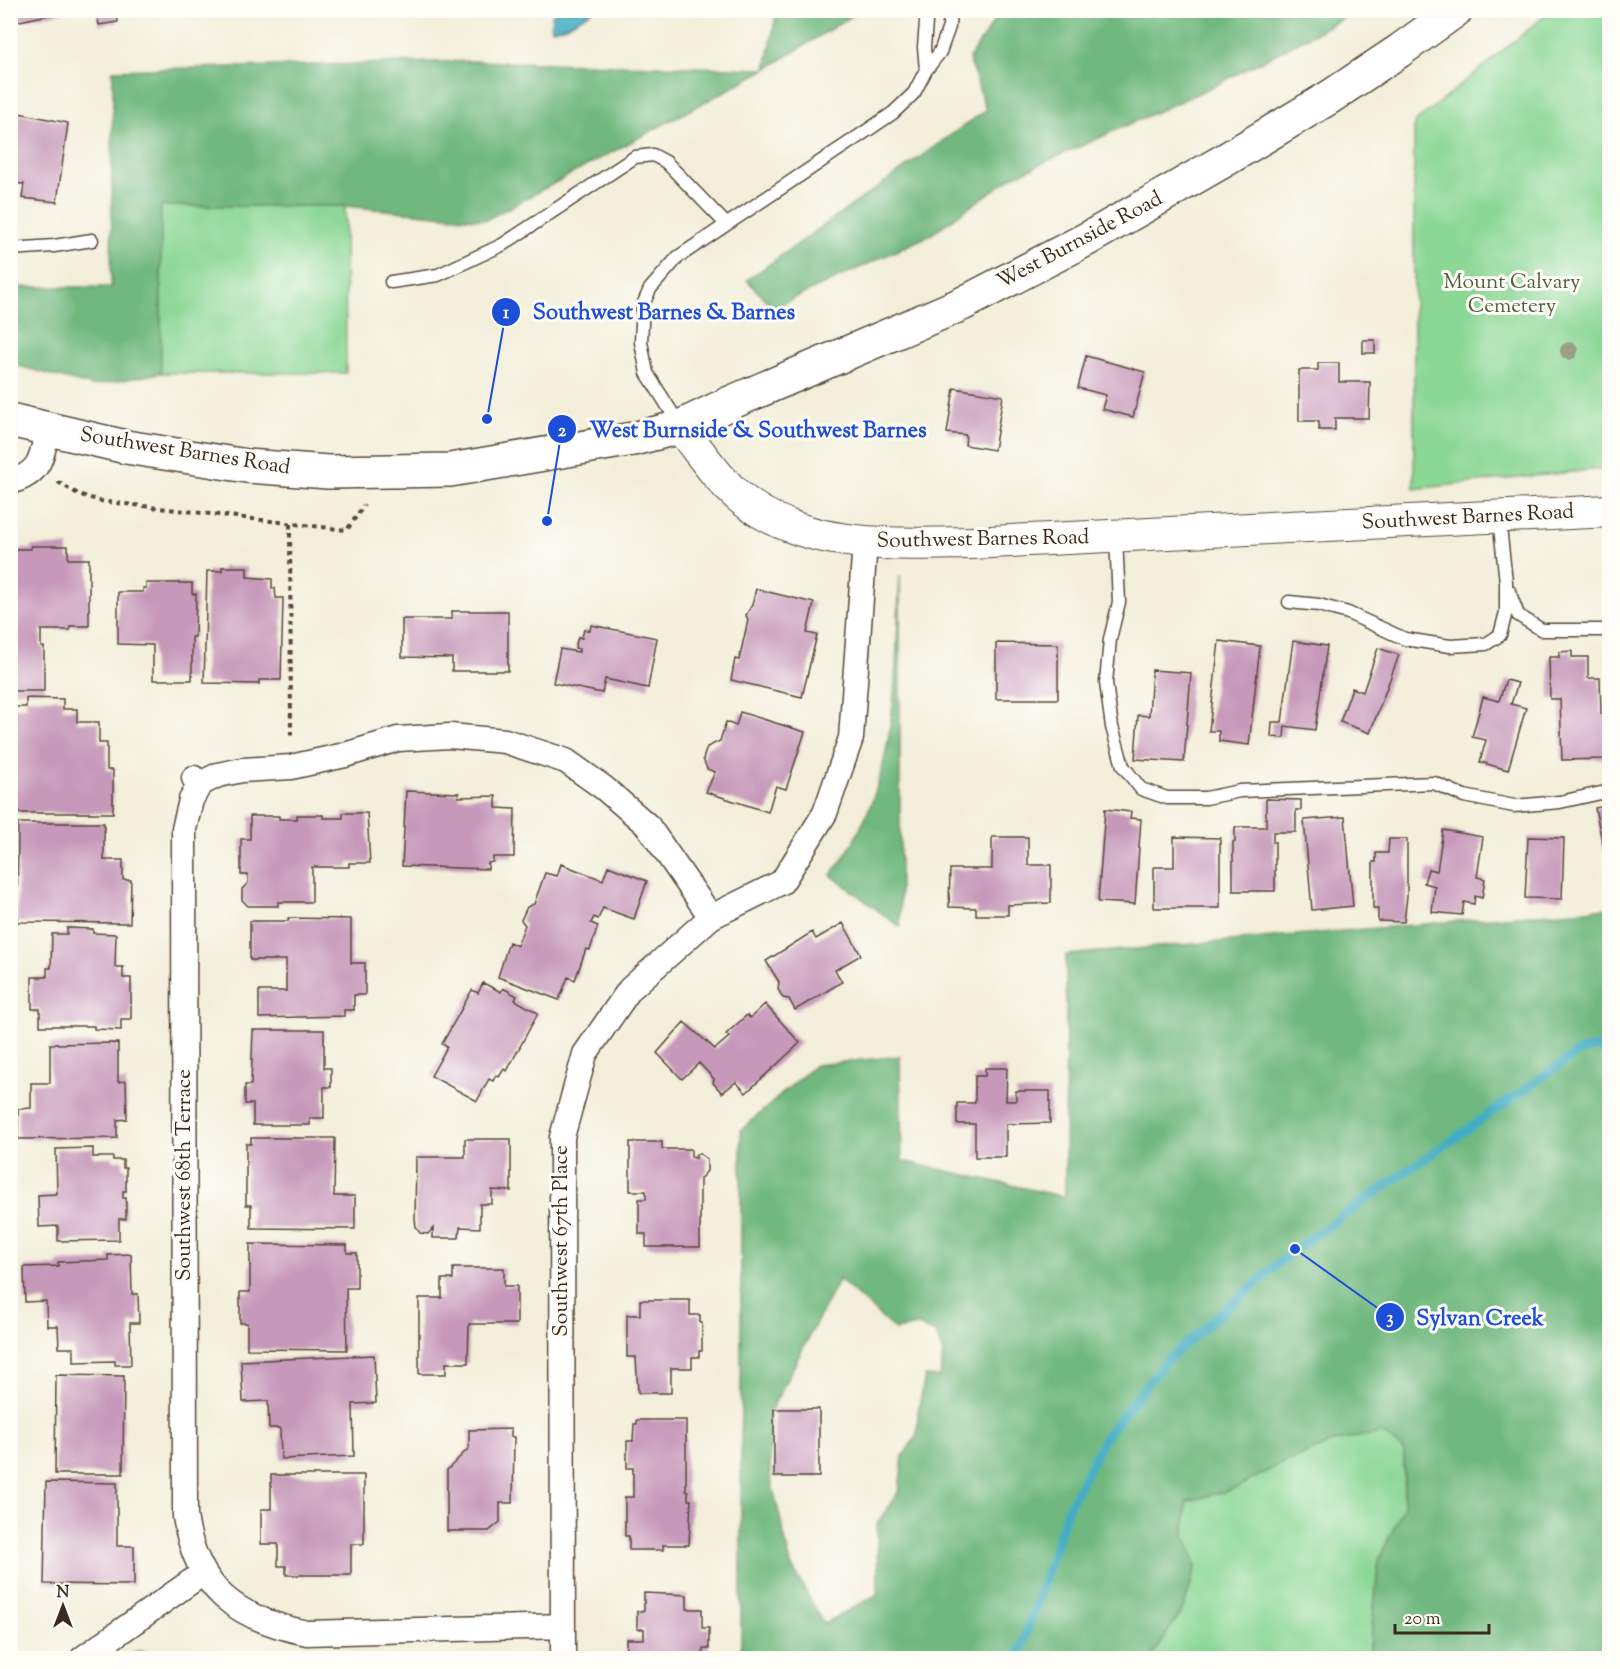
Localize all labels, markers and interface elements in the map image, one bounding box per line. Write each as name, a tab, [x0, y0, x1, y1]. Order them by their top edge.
street label: West Burnside Road	[992, 185, 1168, 297]
park label: Mount Calvary Cemetery	[1443, 268, 1581, 322]
callout: Southwest Barnes & Barnes	[491, 292, 808, 332]
text: Southwest Barnes & Barnes	[533, 298, 796, 330]
text: 1	[503, 301, 510, 327]
callout: West Burnside & Southwest Barnes	[547, 409, 938, 449]
text: West Burnside & Southwest Barnes	[589, 416, 927, 448]
text: 2	[558, 419, 567, 445]
street label: Southwest Barnes Road	[78, 421, 292, 483]
street label: Southwest Barnes Road	[1361, 497, 1575, 539]
street label: Southwest Barnes Road	[876, 523, 1090, 557]
street label: Southwest 68th Terrace	[170, 1069, 200, 1281]
street label: Southwest 67th Place	[547, 1145, 577, 1337]
callout: Sylvan Creek	[1375, 1297, 1556, 1337]
text: Sylvan Creek	[1416, 1304, 1544, 1336]
text: 3	[1386, 1306, 1394, 1332]
north arrow	[33, 1576, 93, 1636]
text: N	[57, 1582, 70, 1605]
scale bar	[1395, 1597, 1490, 1635]
text: 20 m	[1404, 1607, 1441, 1633]

